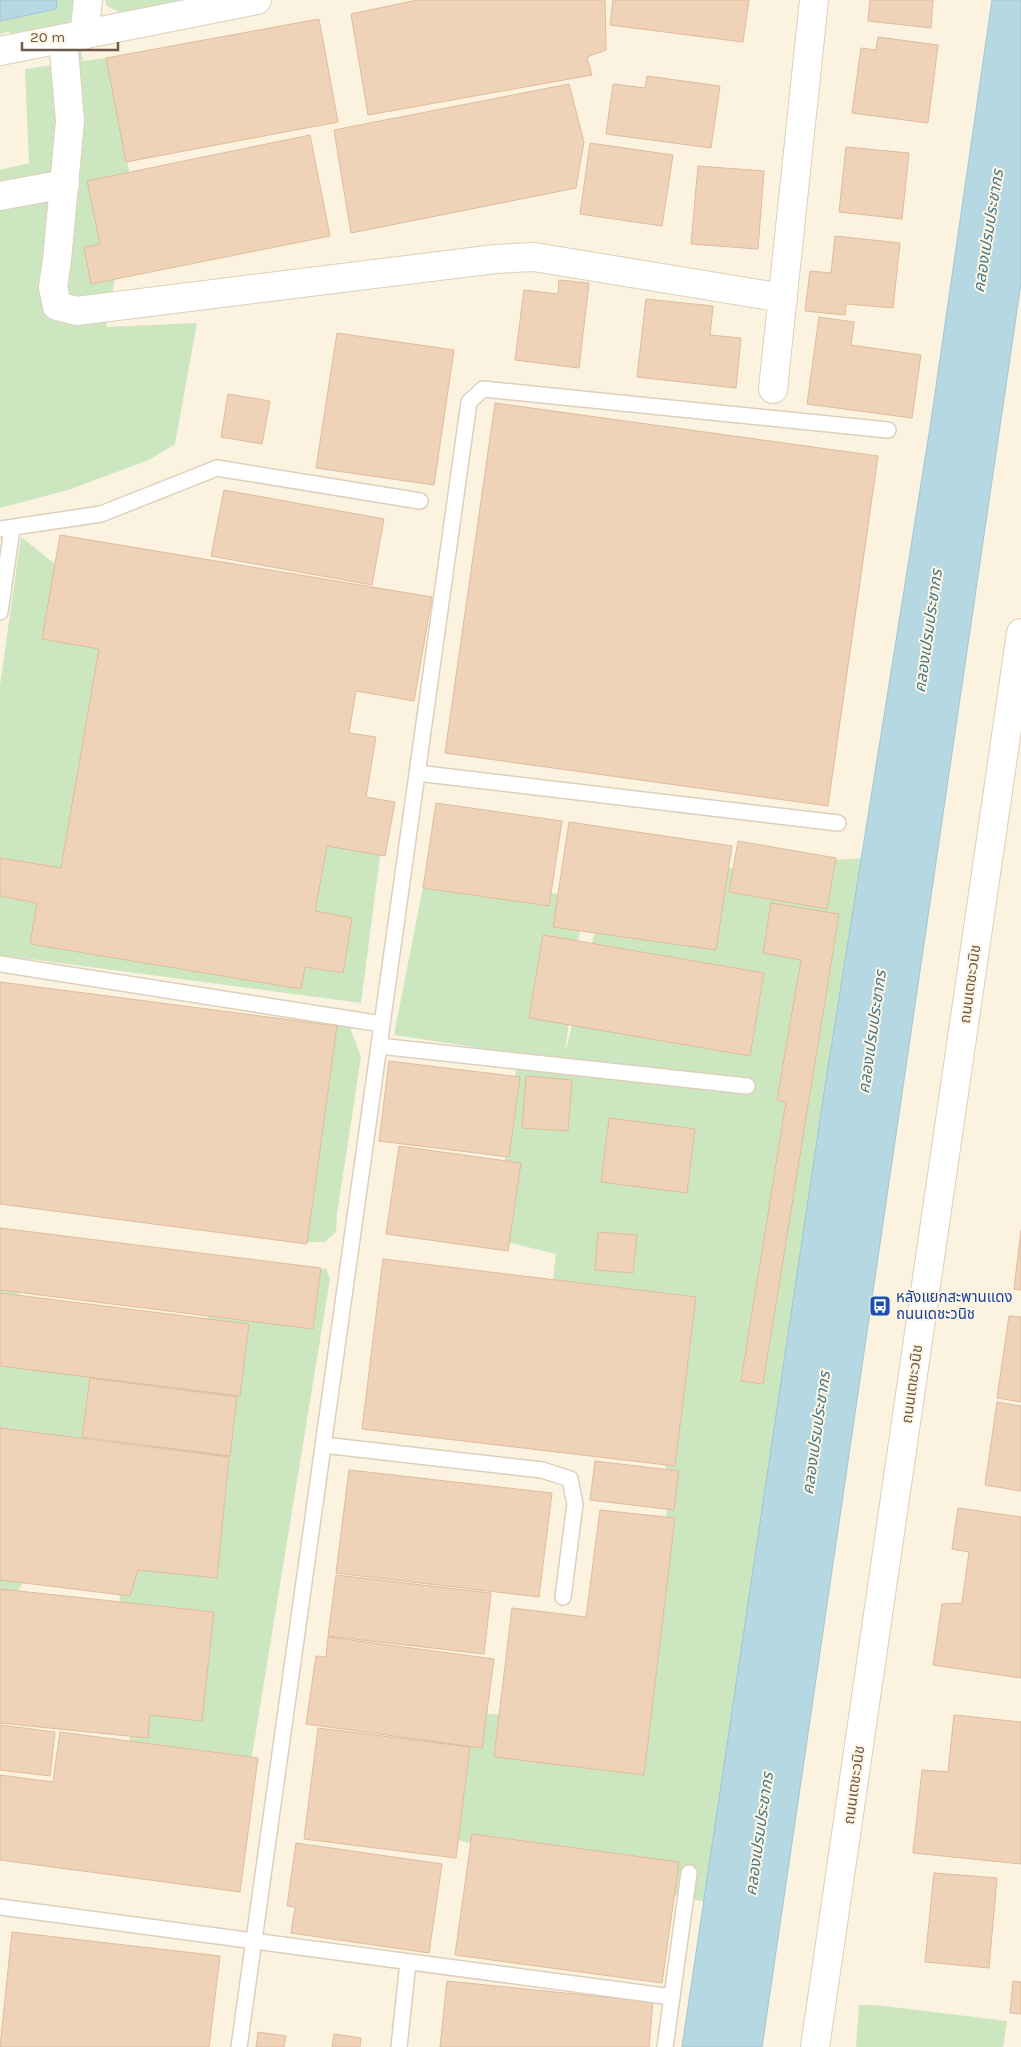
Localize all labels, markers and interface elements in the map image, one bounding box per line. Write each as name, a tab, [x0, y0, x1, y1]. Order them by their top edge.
scale bar	[22, 20, 119, 52]
text: 20 m	[30, 28, 65, 46]
water label: คลองเปรมประชากร	[969, 167, 1007, 294]
water label: คลองเปรมประชากร	[910, 567, 946, 694]
street label: ถนนเตชะวนิช	[956, 943, 984, 1025]
water label: คลองเปรมประชากร	[854, 968, 890, 1095]
place label: หลังแยกสะพานแดง ถนนเดชะวนิช	[896, 1288, 1012, 1323]
bus stop icon: หลังแยกสะพานแดง ถนนเดชะวนิช	[868, 1294, 892, 1318]
street label: ถนนเตชะวนิช	[898, 1343, 926, 1425]
water label: คลองเปรมประชากร	[798, 1369, 834, 1496]
street label: ถนนเตชะวนิช	[840, 1744, 868, 1826]
water label: คลองเปรมประชากร	[741, 1770, 777, 1897]

